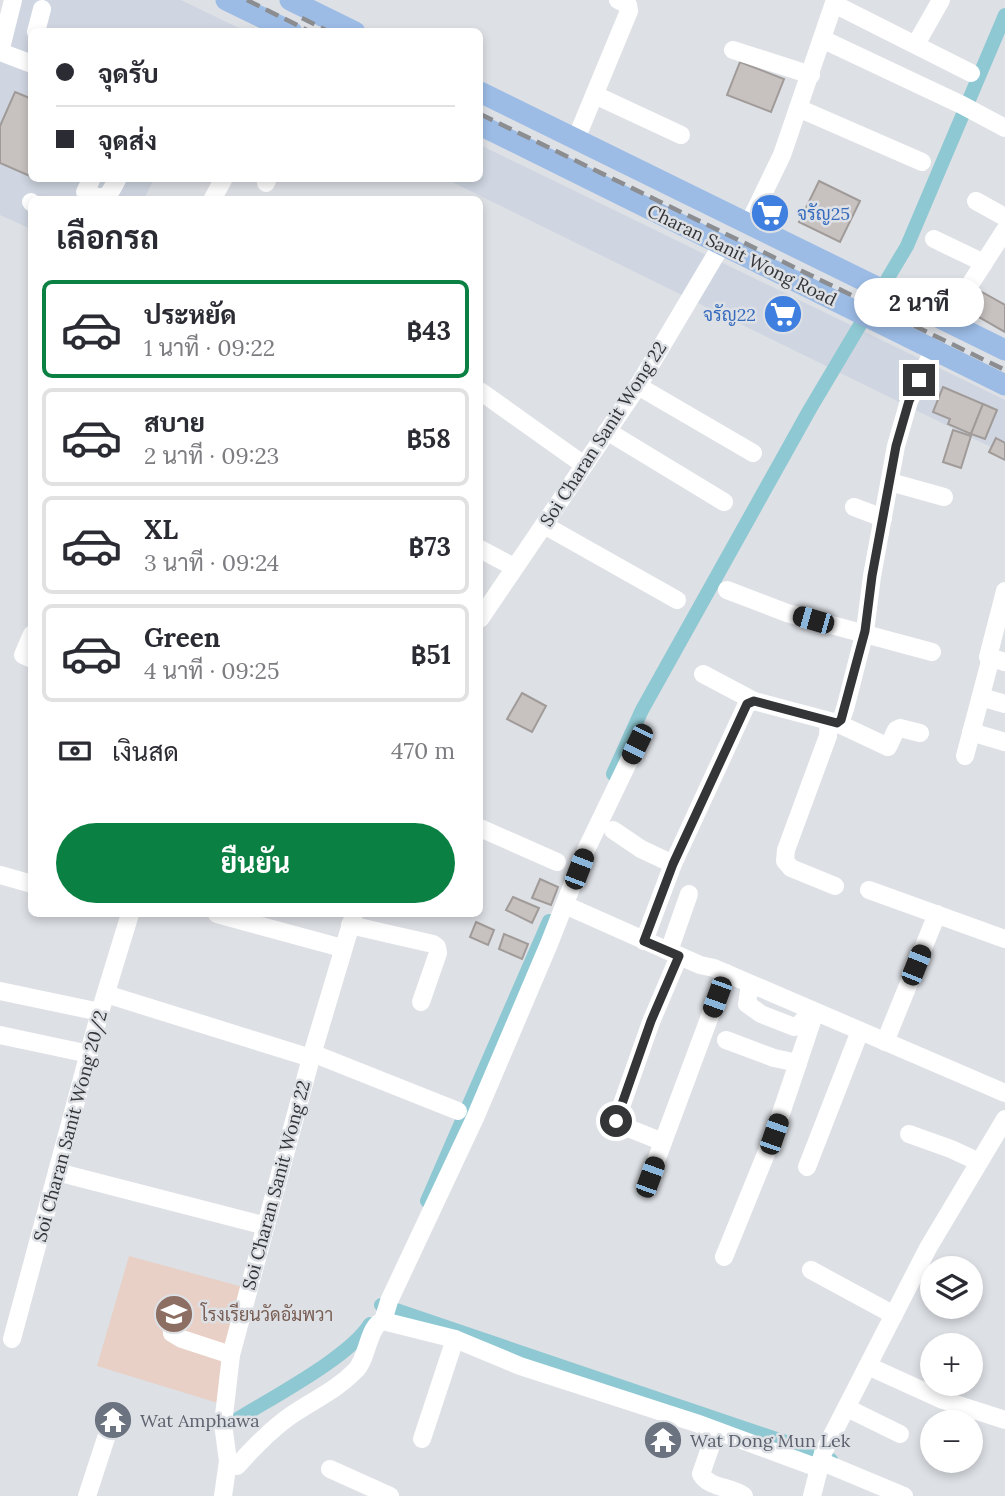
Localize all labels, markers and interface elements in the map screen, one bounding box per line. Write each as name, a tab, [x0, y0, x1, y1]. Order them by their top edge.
text: จุดรับ	[98, 57, 159, 90]
text: จุดส่ง	[98, 124, 157, 157]
supermarket icon: จรัญ25	[749, 192, 791, 234]
street label: Charan Sanit Wong Road	[644, 199, 841, 311]
place label: จรัญ25	[797, 202, 850, 225]
text: เลือกรถ	[56, 217, 159, 258]
callout: 2 นาที	[854, 278, 984, 328]
text: 2 นาที	[889, 288, 949, 317]
supermarket icon: จรัญ22	[762, 293, 804, 335]
icon: car	[60, 298, 123, 361]
text: ประหยัด	[144, 298, 237, 331]
place label: จรัญ22	[703, 303, 756, 326]
text: ฿43	[407, 314, 451, 347]
text: 1 นาที · 09:22	[144, 333, 275, 362]
street label: Soi Charan Sanit Wong 22	[535, 337, 671, 531]
route end	[903, 364, 935, 396]
icon: car	[60, 406, 123, 469]
text: สบาย	[144, 406, 205, 439]
text: ฿58	[406, 422, 451, 455]
text: 2 นาที · 09:23	[144, 441, 279, 470]
text: XL	[144, 513, 178, 546]
icon: car	[60, 514, 123, 577]
text: ฿73	[409, 530, 451, 563]
text: 3 นาที · 09:24	[144, 548, 279, 577]
car	[790, 604, 837, 636]
text: Green	[144, 621, 220, 654]
icon: car	[60, 622, 123, 685]
text: ฿51	[411, 638, 451, 671]
text: 4 นาที · 09:25	[144, 656, 280, 685]
car	[619, 721, 656, 767]
icon: cash	[56, 732, 94, 770]
text: เงินสด	[112, 735, 179, 768]
text: 470 m	[391, 736, 455, 765]
button: ยืนยัน	[56, 823, 455, 903]
car	[562, 846, 597, 892]
car	[899, 942, 934, 988]
car	[700, 974, 735, 1020]
street label: Soi Charan Sanit Wong 20/2	[28, 1008, 112, 1244]
street label: Soi Charan Sanit Wong 22	[237, 1078, 315, 1292]
route start	[600, 1105, 632, 1137]
car	[758, 1111, 791, 1157]
car	[633, 1154, 668, 1200]
map controls	[920, 1256, 983, 1473]
button: layers	[920, 1256, 983, 1319]
school or university icon: โรงเรียนวัดอัมพวา	[153, 1293, 195, 1335]
place label: โรงเรียนวัดอัมพวา	[200, 1302, 333, 1326]
button: +	[920, 1333, 983, 1396]
temple icon: Wat Amphawa	[92, 1399, 134, 1441]
place label: Wat Amphawa	[140, 1409, 260, 1432]
button: −	[920, 1410, 983, 1473]
temple icon: Wat Dong Mun Lek	[642, 1419, 684, 1461]
place label: Wat Dong Mun Lek	[690, 1429, 851, 1452]

